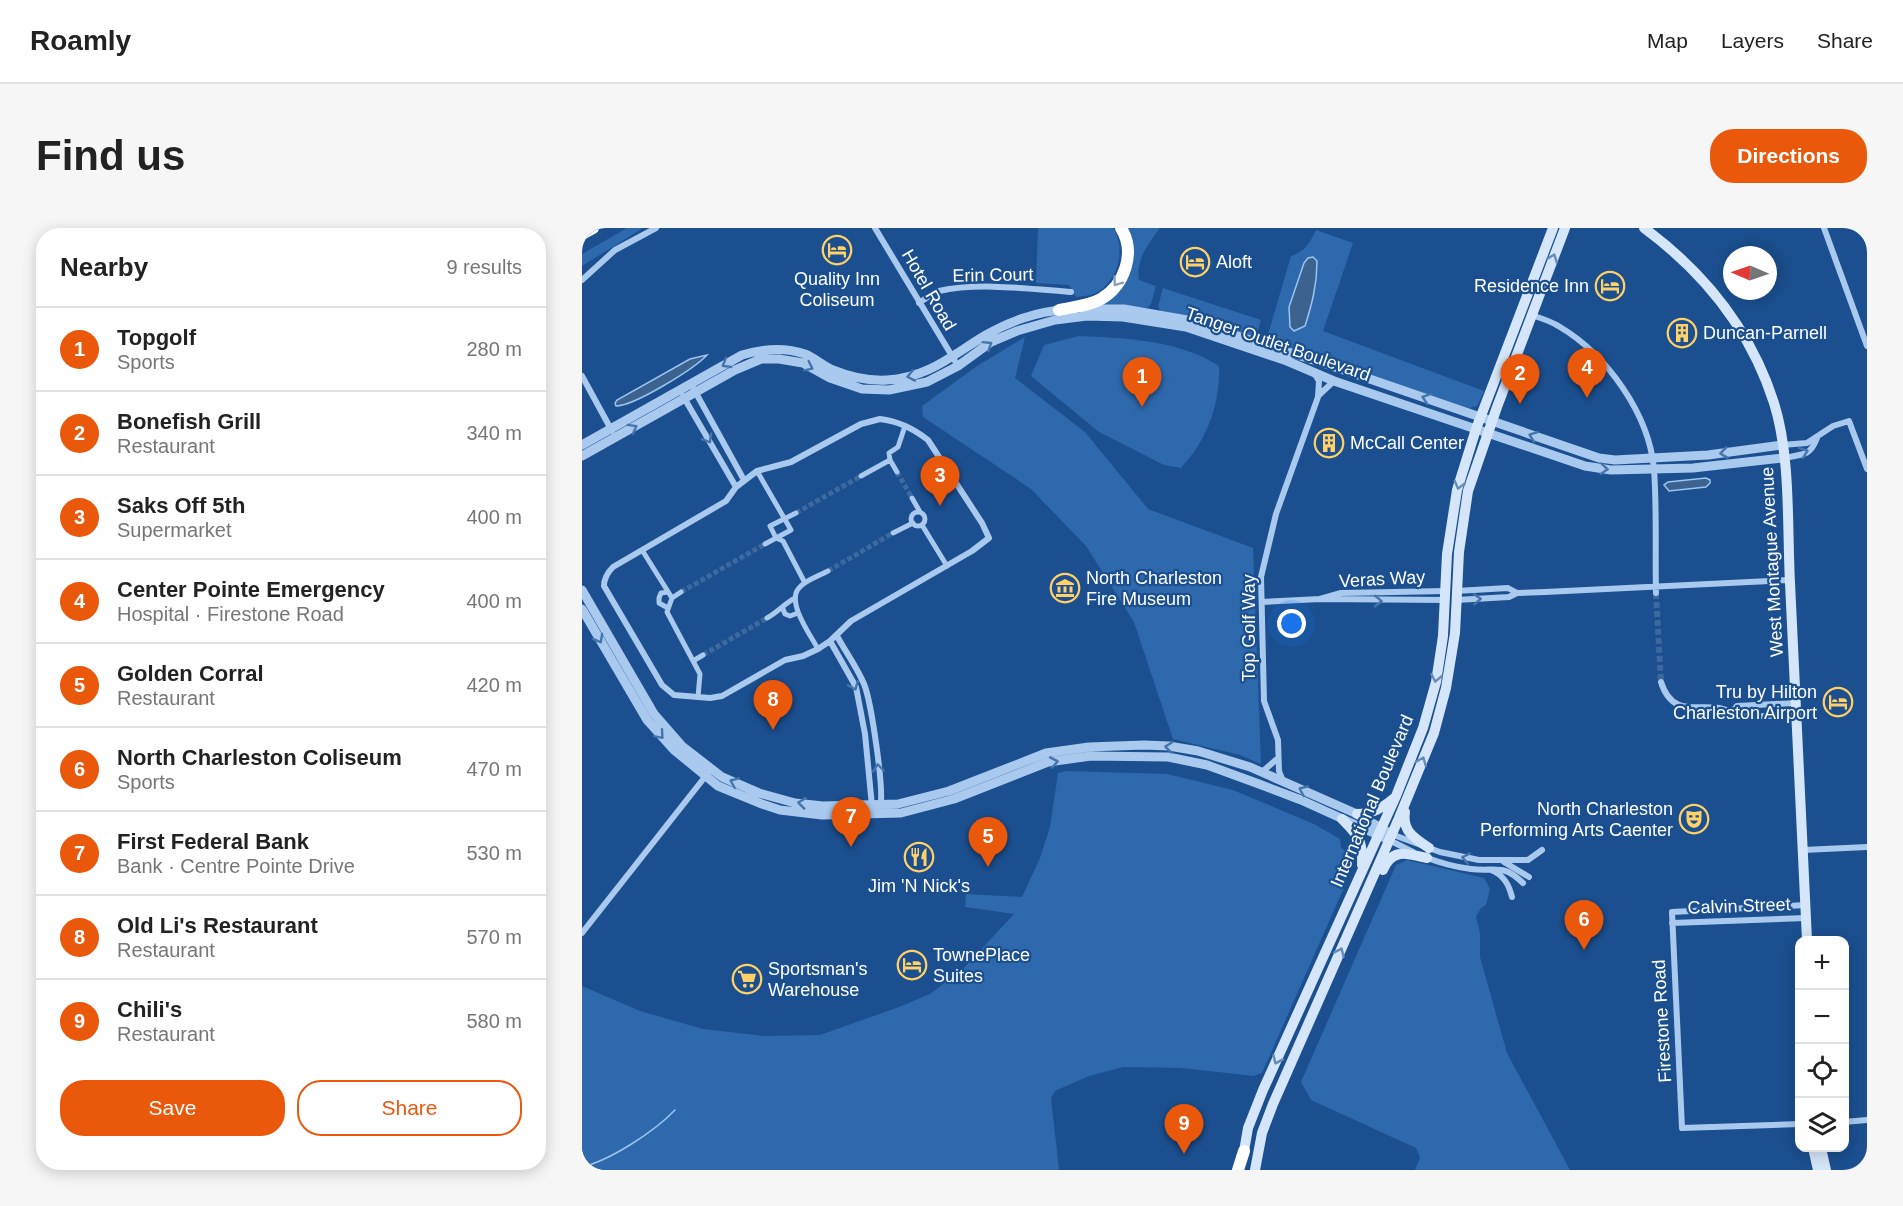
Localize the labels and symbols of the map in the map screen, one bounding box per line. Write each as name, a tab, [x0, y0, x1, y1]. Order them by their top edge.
hotel icon: Quality Inn Coliseum	[821, 234, 853, 266]
street label: Hotel Road	[898, 246, 960, 334]
hotel icon: Aloft	[1179, 246, 1211, 278]
north arrow	[1723, 246, 1777, 300]
place label: Aloft	[1216, 252, 1252, 272]
one-way arrow	[1546, 254, 1558, 265]
street label: Erin Court	[952, 264, 1034, 286]
place label: Quality Inn Coliseum	[794, 269, 880, 310]
hotel icon: Residence Inn	[1594, 270, 1626, 302]
one-way arrow	[1114, 276, 1125, 287]
place label: Residence Inn	[1474, 276, 1589, 296]
street label: Tanger Outlet Boulevard	[1183, 303, 1373, 385]
building icon: Duncan-Parnell	[1666, 317, 1698, 349]
place label: Duncan-Parnell	[1703, 323, 1827, 343]
one-way arrow	[982, 342, 993, 353]
pin: 4	[1568, 348, 1606, 398]
pin: 2	[1500, 354, 1540, 404]
one-way arrow	[722, 357, 732, 369]
pin: 1	[1122, 358, 1162, 407]
one-way arrow	[803, 360, 814, 372]
one-way arrow	[907, 369, 917, 382]
one-way arrow	[1421, 393, 1432, 405]
one-way arrow	[627, 424, 637, 435]
building icon: McCall Center	[1313, 427, 1345, 459]
one-way arrow	[1528, 430, 1539, 443]
one-way arrow	[700, 433, 712, 443]
place label: McCall Center	[1350, 433, 1464, 453]
one-way arrow	[1719, 446, 1728, 458]
one-way arrow	[1797, 447, 1808, 459]
pin: 3	[920, 456, 960, 506]
one-way arrow	[1599, 462, 1609, 475]
street label: West Montague Avenue	[1757, 466, 1787, 658]
one-way arrow	[1454, 479, 1466, 490]
street label: Veras Way	[1338, 567, 1426, 591]
place label: North Charleston Fire Museum	[1086, 568, 1222, 609]
museum icon: North Charleston Fire Museum	[1049, 572, 1081, 604]
street label: Top Golf Way	[1239, 574, 1259, 682]
one-way arrow	[1472, 592, 1481, 605]
one-way arrow	[1374, 595, 1383, 607]
your location	[1277, 609, 1306, 638]
one-way arrow	[592, 633, 603, 643]
one-way arrow	[1430, 673, 1443, 683]
one-way arrow	[847, 679, 859, 690]
pin: 8	[754, 680, 792, 730]
place label: Tru by Hilton Charleston Airport	[1673, 682, 1817, 723]
hotel icon: Tru by Hilton Charleston Airport	[1822, 686, 1854, 718]
street label: International Boulevard	[1327, 712, 1417, 890]
one-way arrow	[653, 728, 664, 739]
one-way arrow	[1164, 741, 1174, 754]
one-way arrow	[1048, 756, 1058, 769]
one-way arrow	[1415, 757, 1427, 768]
one-way arrow	[872, 764, 885, 773]
one-way arrow	[730, 778, 741, 790]
one-way arrow	[1298, 785, 1309, 797]
one-way arrow	[798, 798, 807, 810]
pin: 7	[832, 798, 870, 847]
place label: North Charleston Performing Arts Caenter	[1480, 799, 1673, 840]
theatre icon: North Charleston Performing Arts Caenter	[1678, 803, 1710, 835]
pin: 5	[968, 818, 1008, 867]
restaurant icon: Jim 'N Nick's	[903, 841, 935, 873]
one-way arrow	[1462, 852, 1472, 865]
place label: Jim 'N Nick's	[868, 876, 970, 896]
street label: Calvin Street	[1687, 894, 1791, 918]
pin: 6	[1564, 900, 1604, 950]
place label: TownePlace Suites	[933, 945, 1030, 986]
one-way arrow	[1333, 947, 1345, 958]
hotel icon: TownePlace Suites	[896, 949, 928, 981]
place label: Sportsman's Warehouse	[768, 959, 867, 1000]
street label: Firestone Road	[1649, 959, 1675, 1083]
supermarket icon: Sportsman's Warehouse	[731, 963, 763, 995]
one-way arrow	[1272, 1053, 1284, 1064]
pin: 9	[1164, 1104, 1204, 1154]

